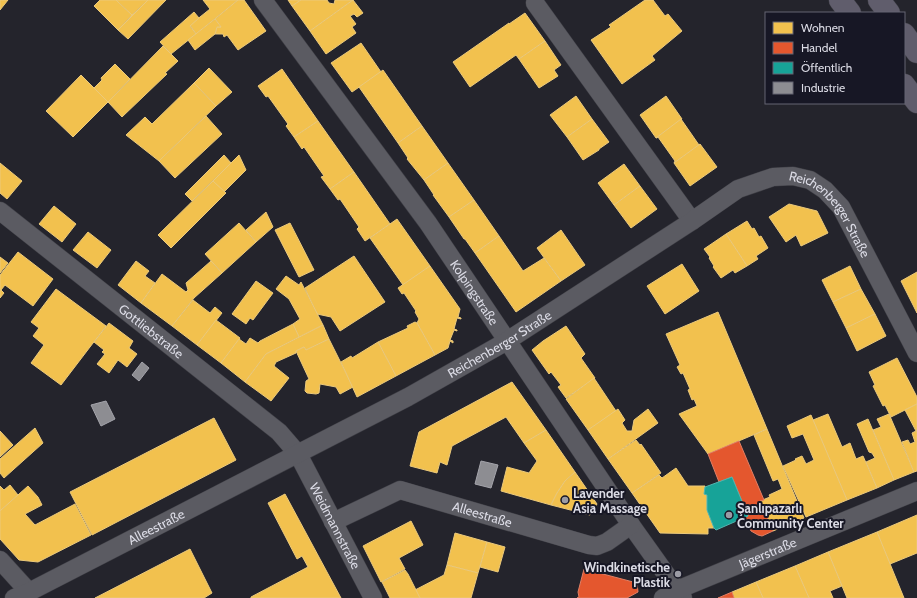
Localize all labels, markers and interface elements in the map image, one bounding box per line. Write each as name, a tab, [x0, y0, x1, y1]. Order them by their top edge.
legend	[765, 12, 905, 104]
text: Wohnen	[801, 20, 845, 35]
text: Handel	[801, 40, 838, 55]
text: Öffentlich	[801, 60, 852, 75]
text: Industrie	[801, 80, 845, 95]
street label: Reichenberger Straße	[787, 167, 874, 260]
street label: Kolpingstraße	[447, 257, 502, 328]
street label: Gottliebstraße	[116, 300, 187, 362]
street label: Reichenberger Straße	[445, 306, 554, 381]
street label: Weidmannstraße	[306, 480, 365, 572]
place label: Lavender Asia Massage	[573, 485, 647, 516]
marker: Lavender Asia Massage	[560, 495, 570, 505]
street label: Alleestraße	[451, 498, 514, 530]
place label: Şanlıpazarlı Community Center	[737, 500, 844, 531]
street label: Alleestraße	[125, 505, 187, 548]
marker: Şanlıpazarlı Community Center	[724, 510, 734, 520]
street label: Jägerstraße	[735, 534, 799, 572]
place label: Windkinetische Plastik	[584, 559, 671, 590]
marker: Windkinetische Plastik	[673, 569, 683, 579]

